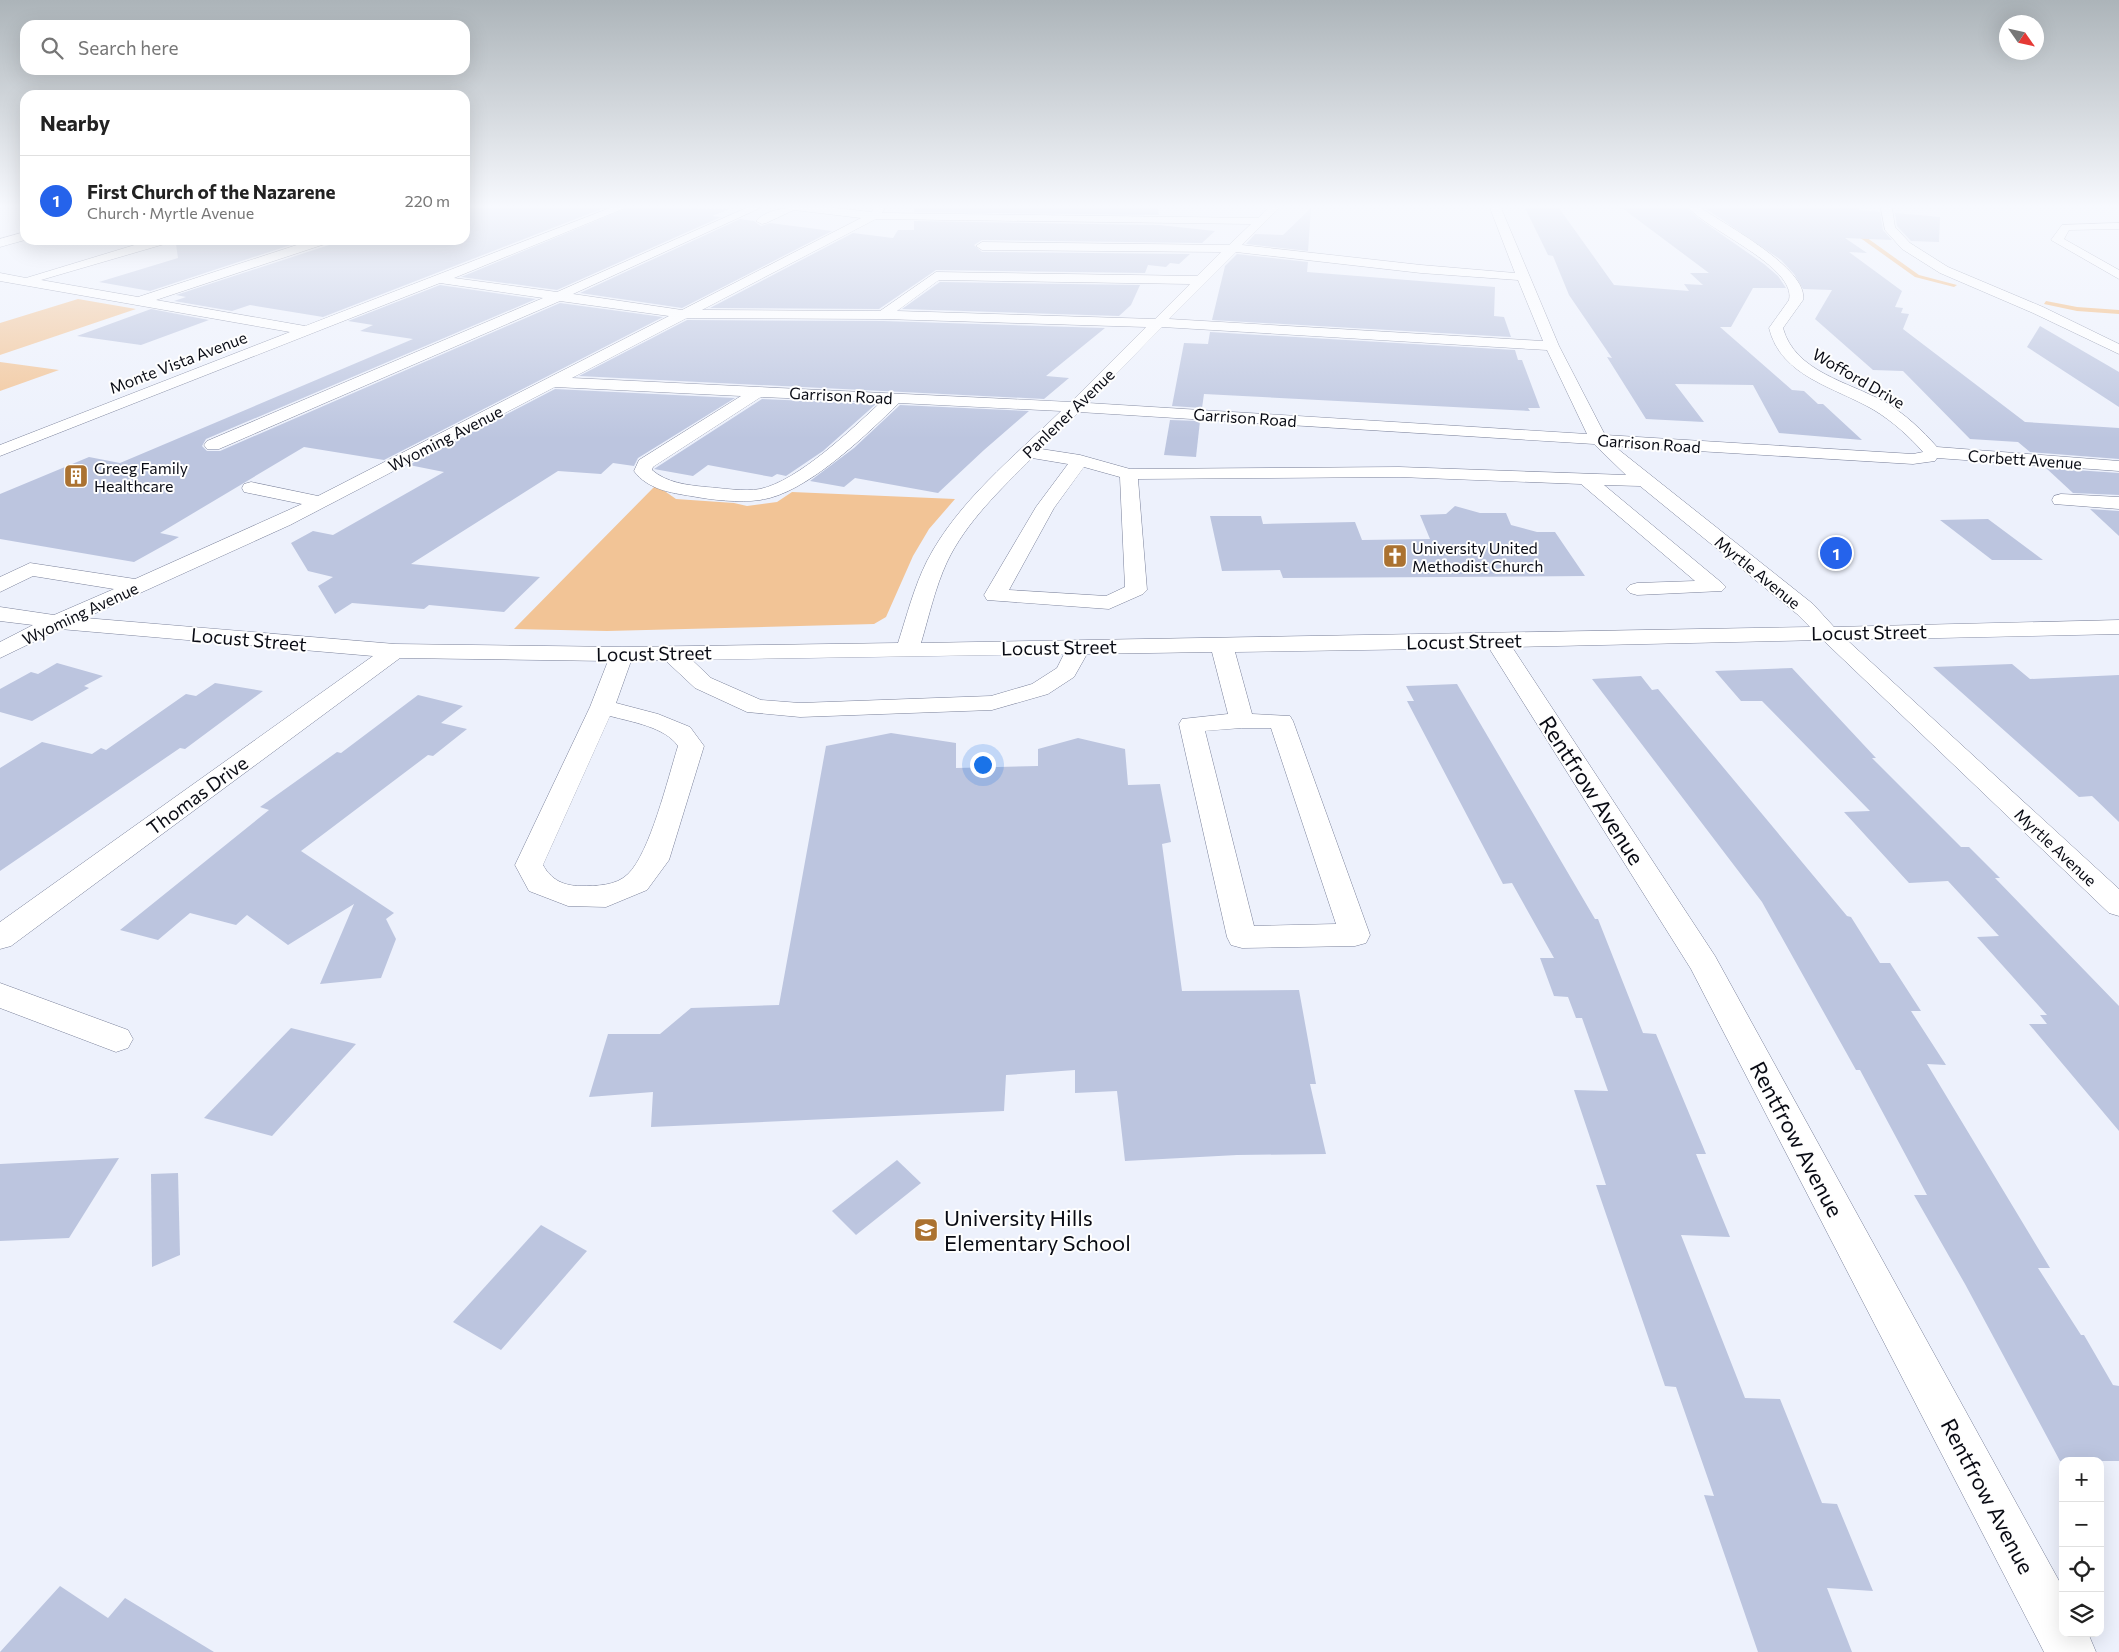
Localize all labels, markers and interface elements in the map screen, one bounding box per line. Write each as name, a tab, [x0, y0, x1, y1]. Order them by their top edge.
north arrow	[1999, 15, 2044, 60]
search box	[20, 20, 470, 75]
icon: search	[38, 34, 66, 62]
text: Search here	[78, 36, 178, 59]
text: Nearby	[40, 110, 110, 135]
text: First Church of the Nazarene	[87, 180, 335, 203]
text: 1	[52, 191, 60, 210]
text: 220 m	[405, 191, 450, 210]
text: Church · Myrtle Avenue	[87, 203, 254, 222]
street label: Monte Vista Avenue	[107, 327, 249, 397]
street label: Wofford Drive	[1810, 344, 1908, 412]
street label: Panlener Avenue	[1018, 364, 1118, 462]
street label: Garrison Road	[789, 383, 893, 407]
street label: Wyoming Avenue	[385, 401, 505, 475]
street label: Garrison Road	[1193, 404, 1297, 430]
street label: Garrison Road	[1597, 430, 1701, 456]
street label: Corbett Avenue	[1967, 446, 2083, 472]
place label: Greeg Family Healthcare	[94, 458, 188, 495]
building icon: Greeg Family Healthcare	[63, 463, 89, 489]
street label: Myrtle Avenue	[1711, 532, 1805, 612]
pin: 1	[1820, 534, 1852, 572]
place label: University United Methodist Church	[1412, 538, 1543, 575]
church icon: University United Methodist Church	[1382, 543, 1408, 569]
street label: Wyoming Avenue	[19, 578, 141, 648]
street label: Locust Street	[1811, 619, 1927, 645]
street label: Locust Street	[190, 622, 308, 656]
street label: Locust Street	[1406, 628, 1522, 654]
street label: Locust Street	[1001, 634, 1117, 660]
street label: Locust Street	[596, 640, 712, 666]
street label: Rentfrow Avenue	[1534, 710, 1650, 870]
street label: Thomas Drive	[142, 751, 252, 839]
your location	[970, 752, 996, 778]
street label: Myrtle Avenue	[2011, 804, 2101, 890]
street label: Rentfrow Avenue	[1745, 1057, 1849, 1221]
place label: University Hills Elementary School	[944, 1204, 1131, 1256]
school or university icon: University Hills Elementary School	[913, 1217, 939, 1243]
street label: Rentfrow Avenue	[1936, 1414, 2040, 1578]
map controls	[2059, 1457, 2104, 1637]
button: +	[2059, 1457, 2104, 1502]
button: −	[2059, 1502, 2104, 1547]
button: locate	[2059, 1547, 2104, 1592]
button: layers	[2059, 1592, 2104, 1637]

